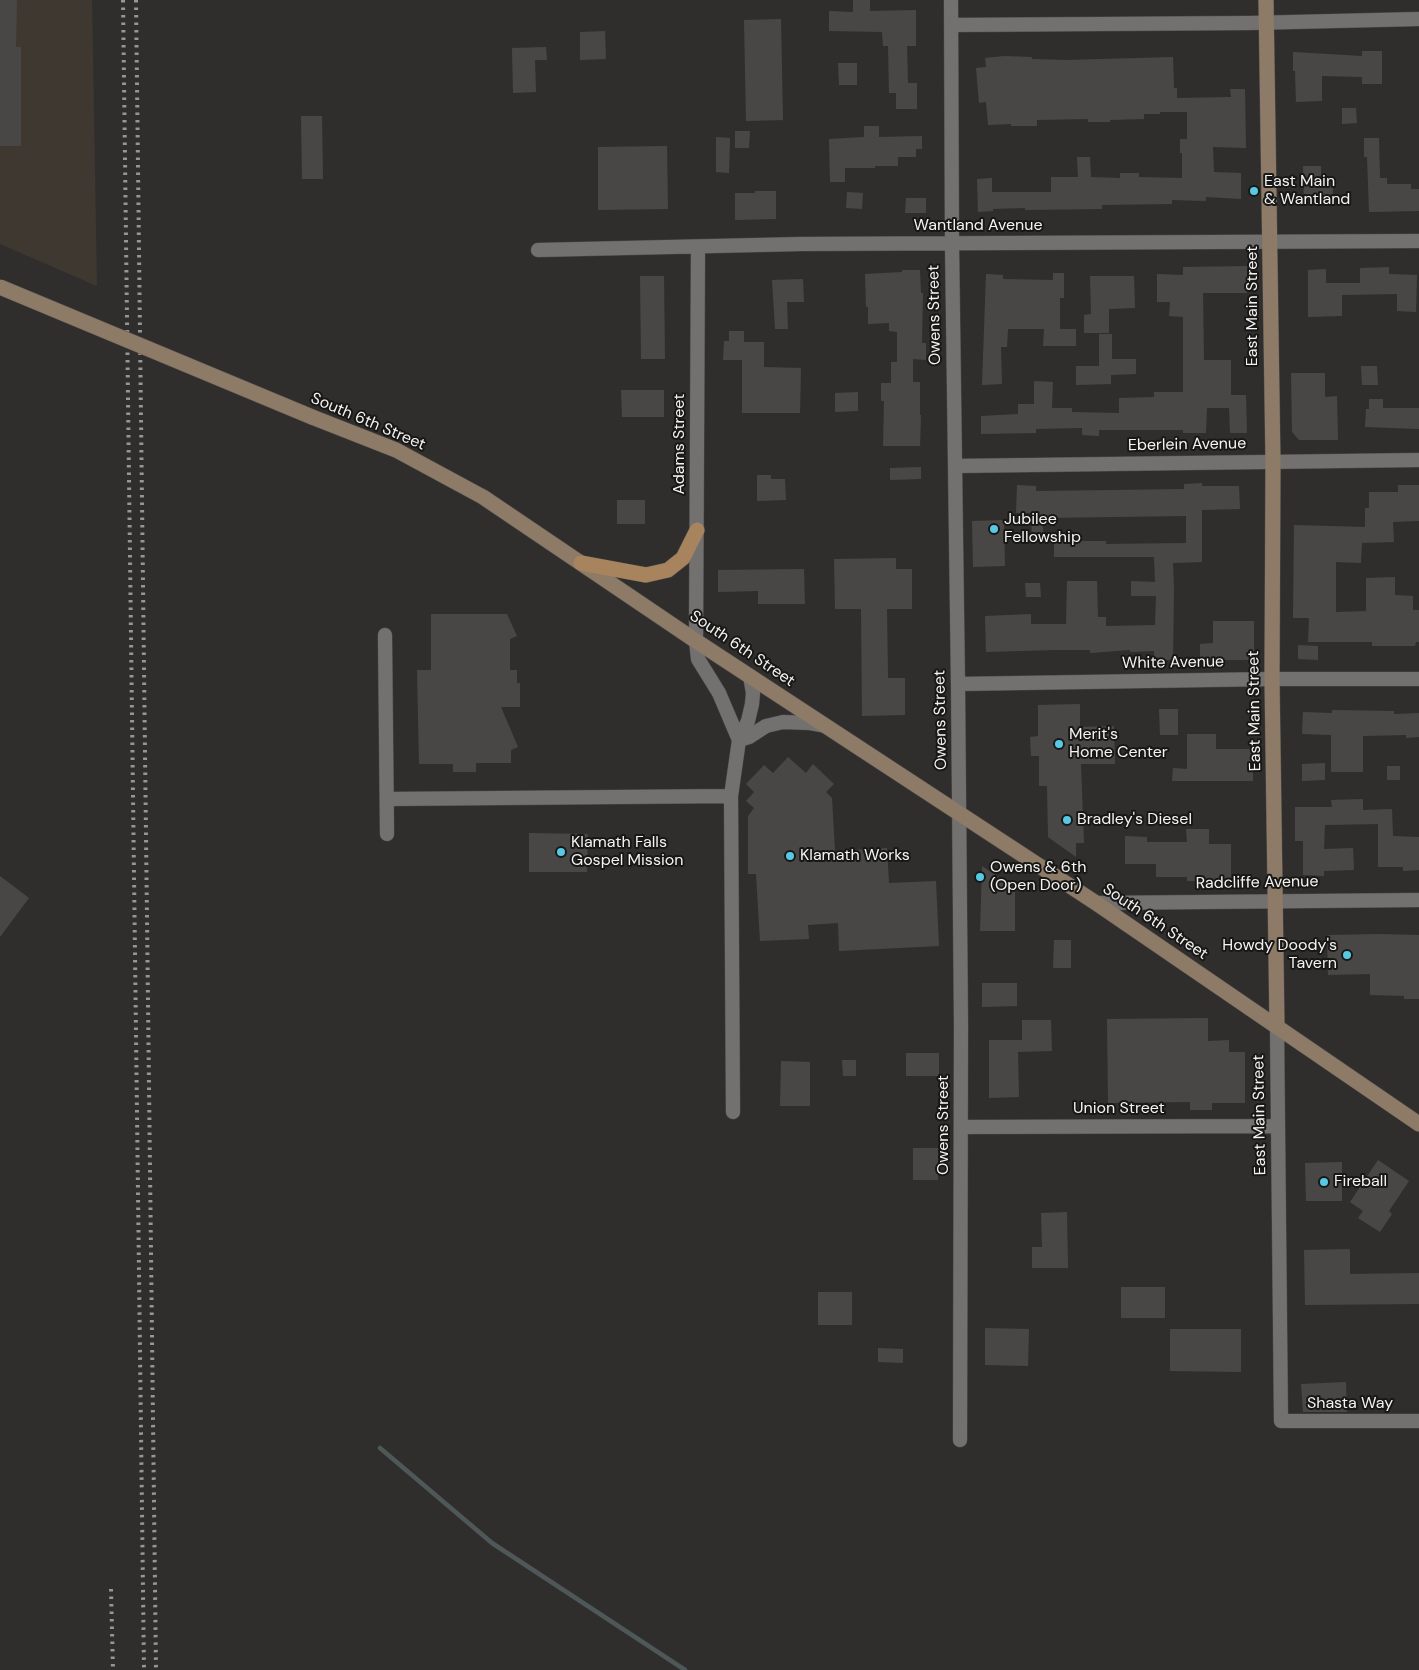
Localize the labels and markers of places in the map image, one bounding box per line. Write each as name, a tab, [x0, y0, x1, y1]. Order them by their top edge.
place label: East Main & Wantland	[1264, 172, 1350, 210]
marker: East Main & Wantland	[1248, 185, 1260, 197]
place label: Jubilee Fellowship	[1004, 510, 1081, 548]
marker: Jubilee Fellowship	[988, 523, 1000, 535]
place label: Merit's Home Center	[1069, 725, 1168, 763]
marker: Merit's Home Center	[1053, 738, 1065, 750]
place label: Bradley's Diesel	[1077, 810, 1192, 830]
marker: Bradley's Diesel	[1061, 814, 1073, 826]
place label: Klamath Falls Gospel Mission	[571, 833, 683, 871]
marker: Klamath Falls Gospel Mission	[555, 846, 567, 858]
place label: Klamath Works	[800, 846, 910, 866]
marker: Klamath Works	[784, 850, 796, 862]
place label: Owens & 6th (Open Door)	[990, 858, 1086, 896]
marker: Owens & 6th (Open Door)	[974, 871, 986, 883]
place label: Howdy Doody's Tavern	[1222, 936, 1337, 974]
marker: Howdy Doody's Tavern	[1341, 949, 1353, 961]
place label: Fireball	[1334, 1172, 1387, 1192]
marker: Fireball	[1318, 1176, 1330, 1188]

